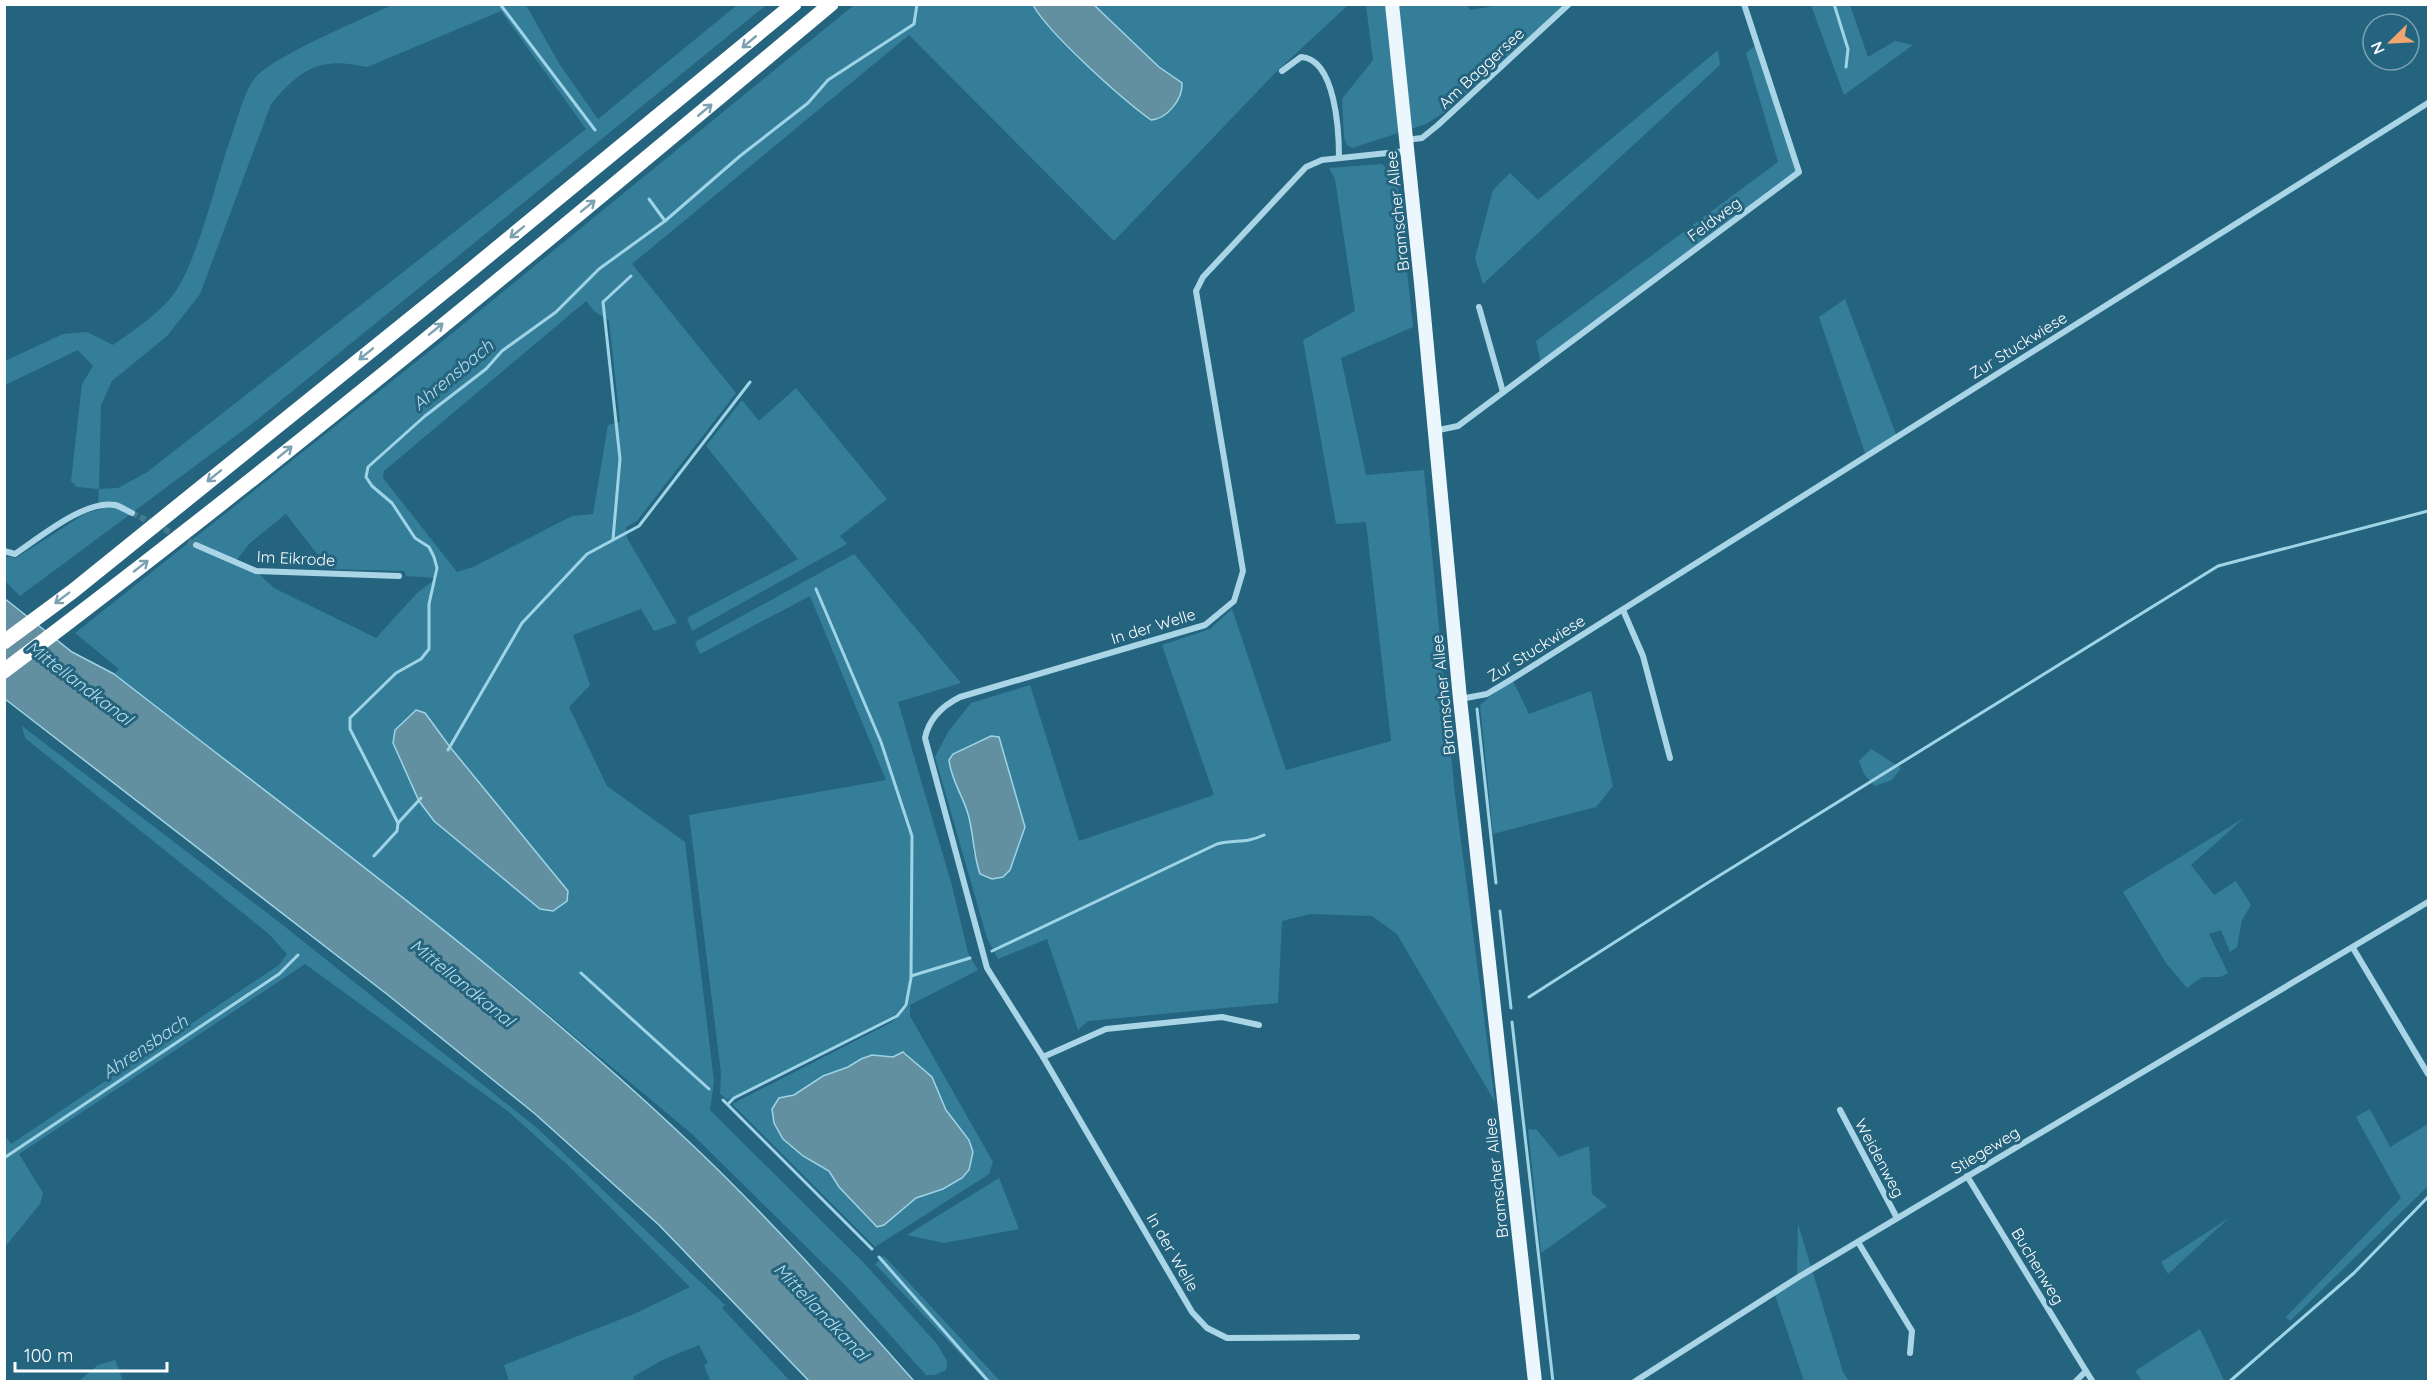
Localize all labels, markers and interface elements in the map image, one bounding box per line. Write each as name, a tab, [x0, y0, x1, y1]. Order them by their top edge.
north arrow	[2361, 12, 2421, 72]
street label: Am Baggersee	[1434, 23, 1528, 113]
one-way arrow	[742, 35, 757, 49]
text: N	[2366, 39, 2389, 58]
one-way arrow	[697, 103, 712, 117]
street label: Bramscher Allee	[1381, 150, 1413, 272]
street label: Feldweg	[1683, 192, 1745, 246]
one-way arrow	[579, 200, 595, 213]
one-way arrow	[510, 225, 525, 239]
street label: Zur Stuckwiese	[1966, 307, 2070, 383]
one-way arrow	[428, 323, 444, 336]
water label: Ahrensbach	[407, 334, 498, 415]
one-way arrow	[358, 347, 374, 360]
one-way arrow	[276, 446, 292, 459]
one-way arrow	[207, 470, 223, 483]
street label: Im Eikrode	[256, 546, 336, 570]
one-way arrow	[133, 560, 149, 573]
one-way arrow	[55, 592, 71, 605]
street label: In der Welle	[1108, 604, 1198, 648]
street label: Zur Stuckwiese	[1484, 610, 1588, 686]
street label: Bramscher Allee	[1427, 634, 1459, 756]
water label: Mittellandkanal	[21, 635, 139, 731]
water label: Mittellandkanal	[406, 934, 521, 1033]
water label: Ahrensbach	[97, 1009, 193, 1084]
street label: Weidenweg	[1851, 1115, 1909, 1201]
street label: Bramscher Allee	[1480, 1117, 1512, 1239]
street label: Stiegeweg	[1947, 1122, 2023, 1178]
street label: In der Welle	[1142, 1209, 1204, 1295]
street label: Buchenweg	[2007, 1224, 2069, 1308]
water label: Mittellandkanal	[769, 1258, 875, 1367]
scale bar	[15, 1335, 166, 1373]
text: 100 m	[24, 1344, 73, 1367]

